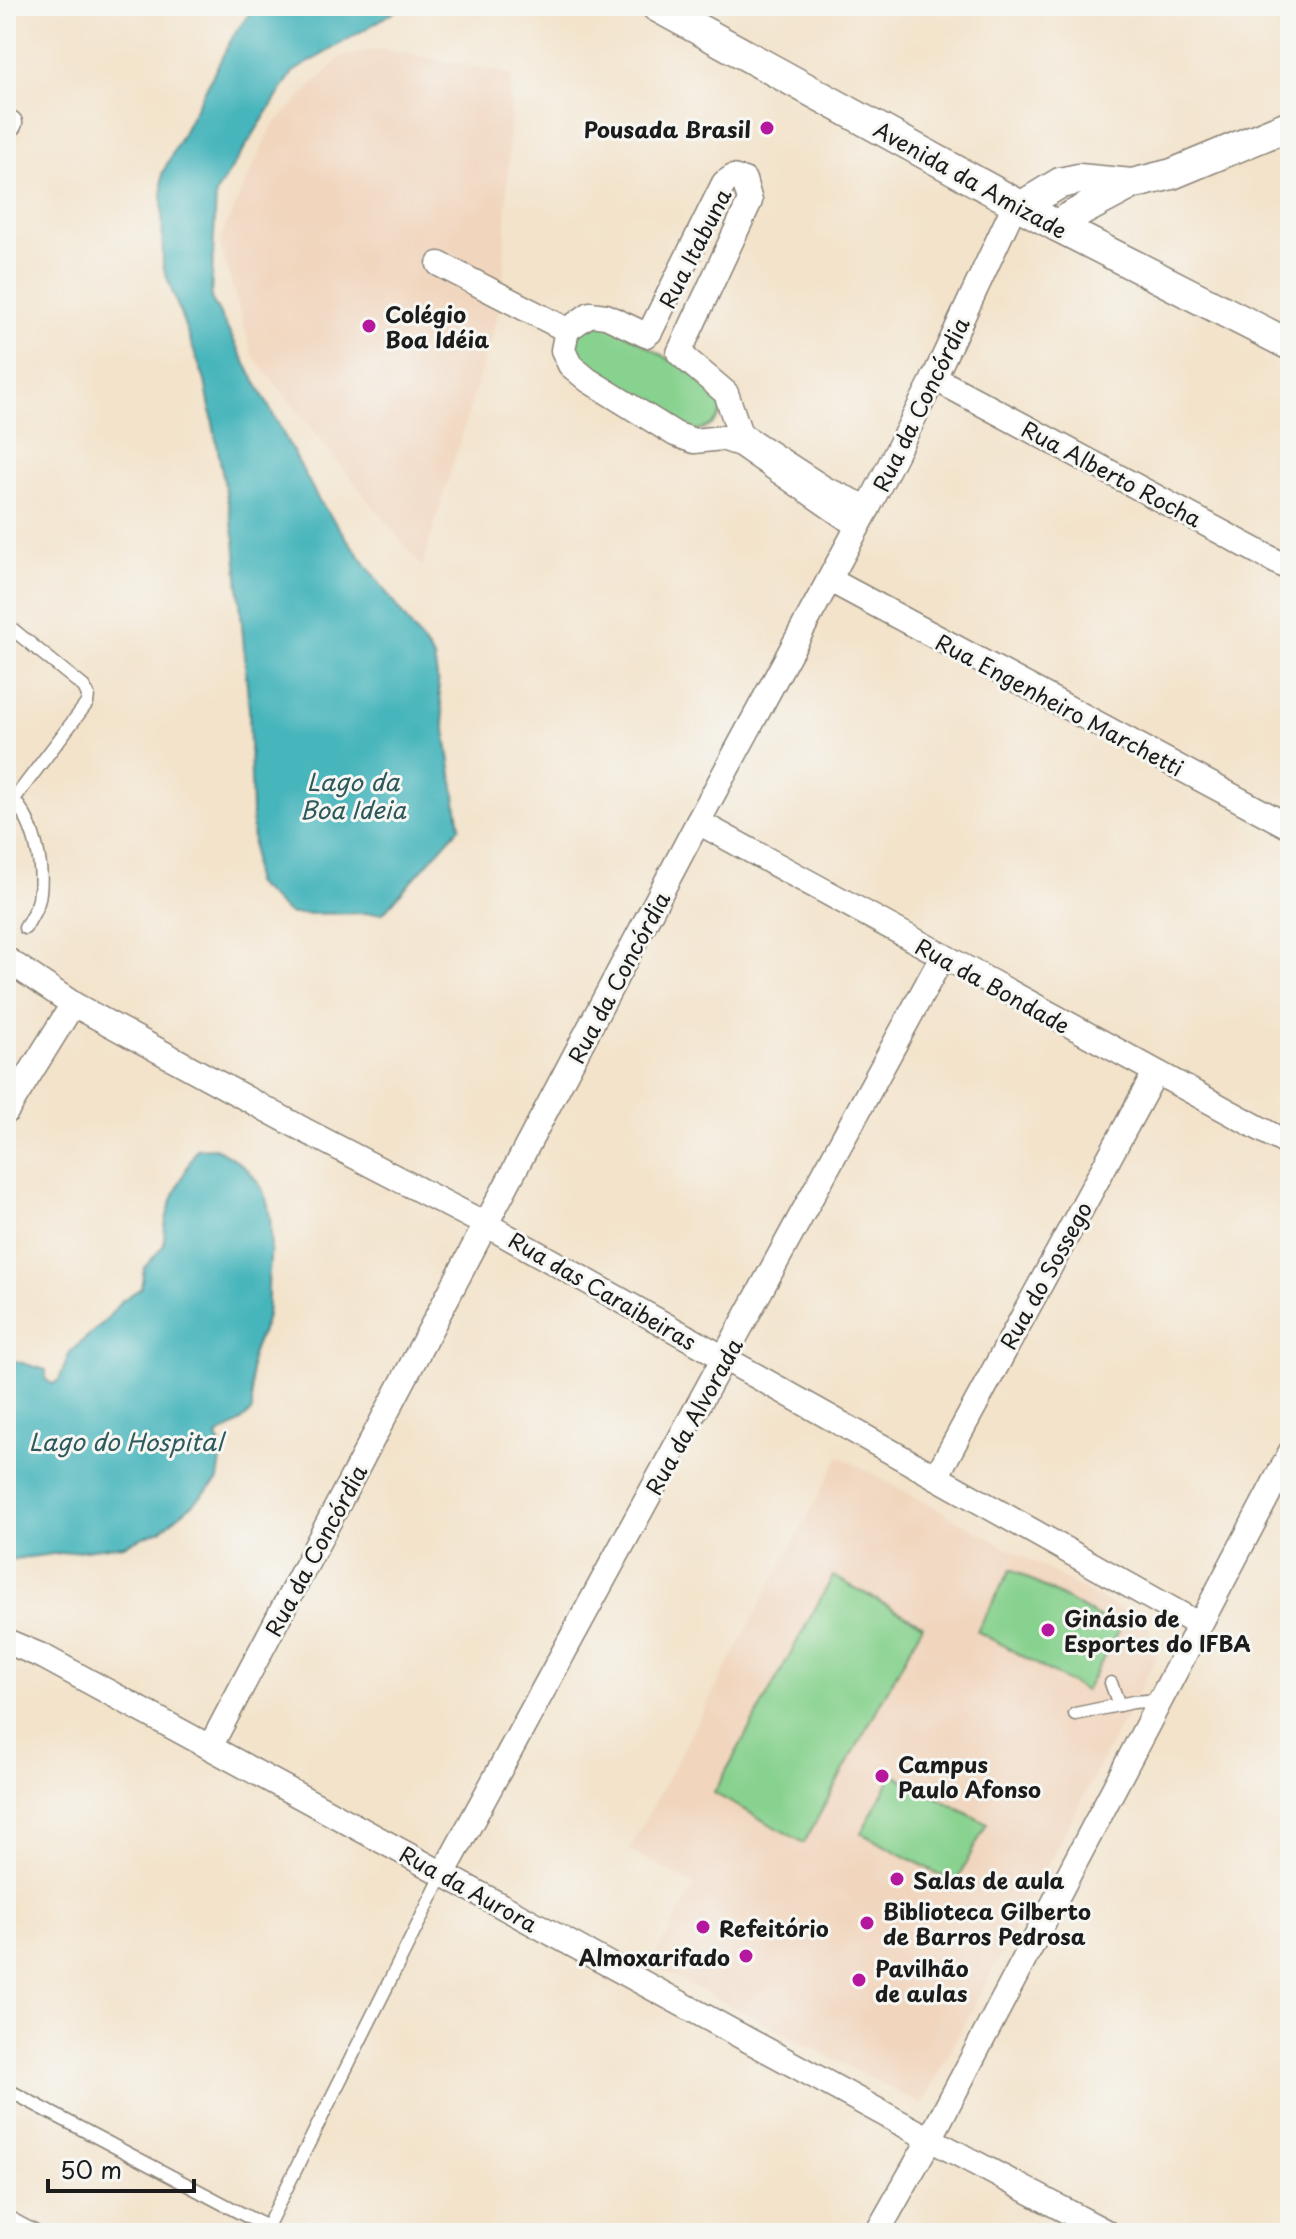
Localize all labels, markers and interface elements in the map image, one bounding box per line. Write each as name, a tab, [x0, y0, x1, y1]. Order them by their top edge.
place label: Pousada Brasil	[584, 112, 751, 145]
street label: Avenida da Amizade	[868, 112, 1074, 246]
marker: Pousada Brasil	[758, 119, 776, 137]
street label: Rua Itabuna	[650, 182, 739, 314]
place label: Colégio Boa Idéia	[385, 297, 489, 355]
street label: Rua da Concórdia	[863, 311, 977, 497]
marker: Colégio Boa Idéia	[360, 317, 378, 335]
street label: Rua Alberto Rocha	[1016, 412, 1208, 535]
street label: Rua Engenheiro Marchetti	[930, 625, 1190, 783]
water label: Lago da Boa Ideia	[300, 763, 407, 827]
street label: Rua da Concórdia	[559, 885, 677, 1069]
street label: Rua da Bondade	[910, 929, 1076, 1041]
street label: Rua do Sossego	[991, 1195, 1099, 1355]
street label: Rua das Caraibeiras	[503, 1223, 703, 1357]
street label: Rua da Alvorada	[636, 1331, 750, 1501]
water label: Lago do Hospital	[29, 1423, 226, 1459]
street label: Rua da Concórdia	[256, 1458, 374, 1642]
place label: Ginásio de Esportes do IFBA	[1064, 1601, 1251, 1659]
marker: Ginásio de Esportes do IFBA	[1039, 1621, 1057, 1639]
place label: Campus Paulo Afonso	[898, 1747, 1041, 1805]
marker: Campus Paulo Afonso	[873, 1767, 891, 1785]
street label: Rua da Aurora	[394, 1836, 544, 1940]
place label: Salas de aula	[913, 1863, 1065, 1896]
marker: Salas de aula	[888, 1870, 906, 1888]
place label: Biblioteca Gilberto de Barros Pedrosa	[883, 1894, 1091, 1952]
place label: Refeitório	[719, 1911, 829, 1944]
marker: Biblioteca Gilberto de Barros Pedrosa	[858, 1914, 876, 1932]
marker: Refeitório	[694, 1918, 712, 1936]
place label: Almoxarifado	[579, 1940, 730, 1973]
marker: Almoxarifado	[737, 1947, 755, 1965]
place label: Pavilhão de aulas	[875, 1951, 969, 2009]
marker: Pavilhão de aulas	[850, 1971, 868, 1989]
scale bar	[48, 2143, 194, 2193]
text: 50 m	[60, 2151, 122, 2187]

